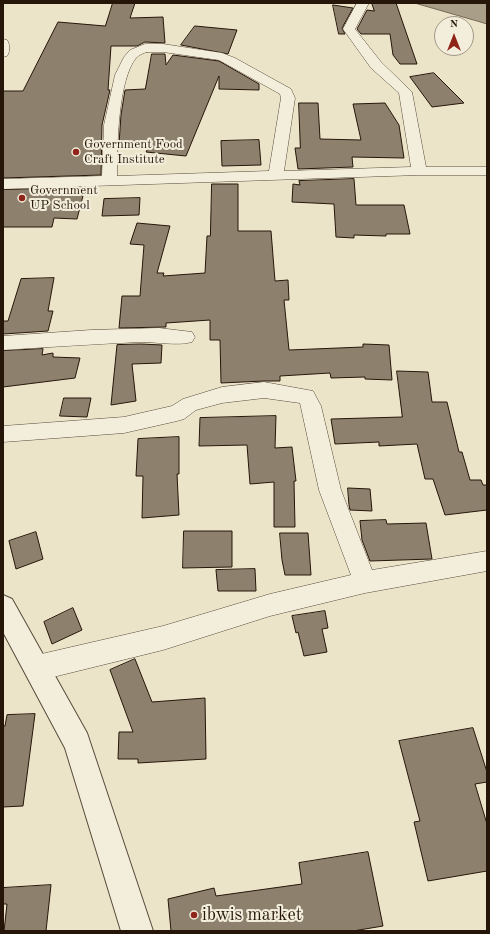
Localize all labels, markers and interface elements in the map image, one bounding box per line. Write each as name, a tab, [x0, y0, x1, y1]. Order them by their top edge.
north arrow	[434, 16, 474, 56]
text: N	[450, 19, 458, 30]
place label: Government Food Craft Institute	[84, 137, 183, 168]
marker: Government Food Craft Institute	[71, 147, 81, 157]
place label: Government UP School	[30, 183, 98, 214]
marker: Government UP School	[17, 193, 27, 203]
place label: ibwis market	[202, 904, 302, 926]
marker: ibwis market	[189, 910, 199, 920]

